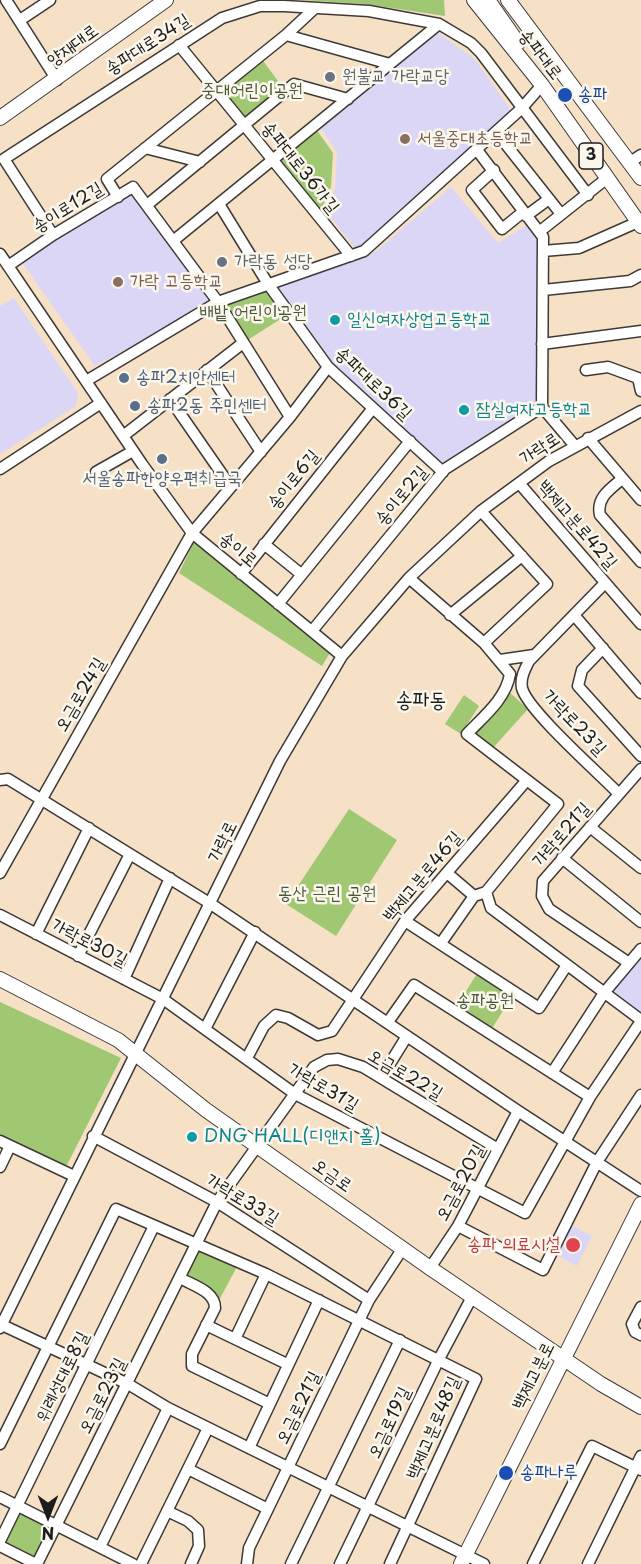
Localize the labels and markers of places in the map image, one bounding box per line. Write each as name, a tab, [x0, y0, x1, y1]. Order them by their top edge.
place label: 원불교 가락교당	[342, 66, 449, 88]
marker: 원불교 가락교당	[323, 70, 337, 84]
place label: 송파	[578, 84, 607, 106]
marker: 송파	[556, 86, 574, 104]
place label: 서울중대초등학교	[417, 128, 533, 150]
marker: 서울중대초등학교	[398, 132, 412, 146]
place label: 가락동 성당	[234, 251, 312, 273]
marker: 가락동 성당	[215, 255, 229, 269]
place label: 가락 고등학교	[130, 271, 223, 293]
marker: 가락 고등학교	[111, 275, 125, 289]
place label: 일신여자상업고등학교	[347, 309, 492, 331]
marker: 일신여자상업고등학교	[328, 313, 342, 327]
place label: 송파2치안센터	[136, 367, 236, 389]
marker: 송파2치안센터	[117, 371, 131, 385]
place label: 송파2동 주민센터	[147, 395, 267, 417]
marker: 송파2동 주민센터	[128, 399, 142, 413]
place label: 잠실여자고등학교	[476, 399, 592, 421]
marker: 잠실여자고등학교	[457, 403, 471, 417]
marker: 서울송파한양우편취급국	[155, 452, 169, 466]
place label: 서울송파한양우편취급국	[82, 468, 242, 490]
place label: DNG HALL(디앤지 홀)	[204, 1126, 380, 1148]
marker: DNG HALL(디앤지 홀)	[185, 1130, 199, 1144]
place label: 송파 의료시설	[467, 1234, 560, 1256]
marker: 송파 의료시설	[564, 1236, 582, 1254]
place label: 송파나루	[520, 1462, 578, 1484]
marker: 송파나루	[497, 1464, 515, 1482]

